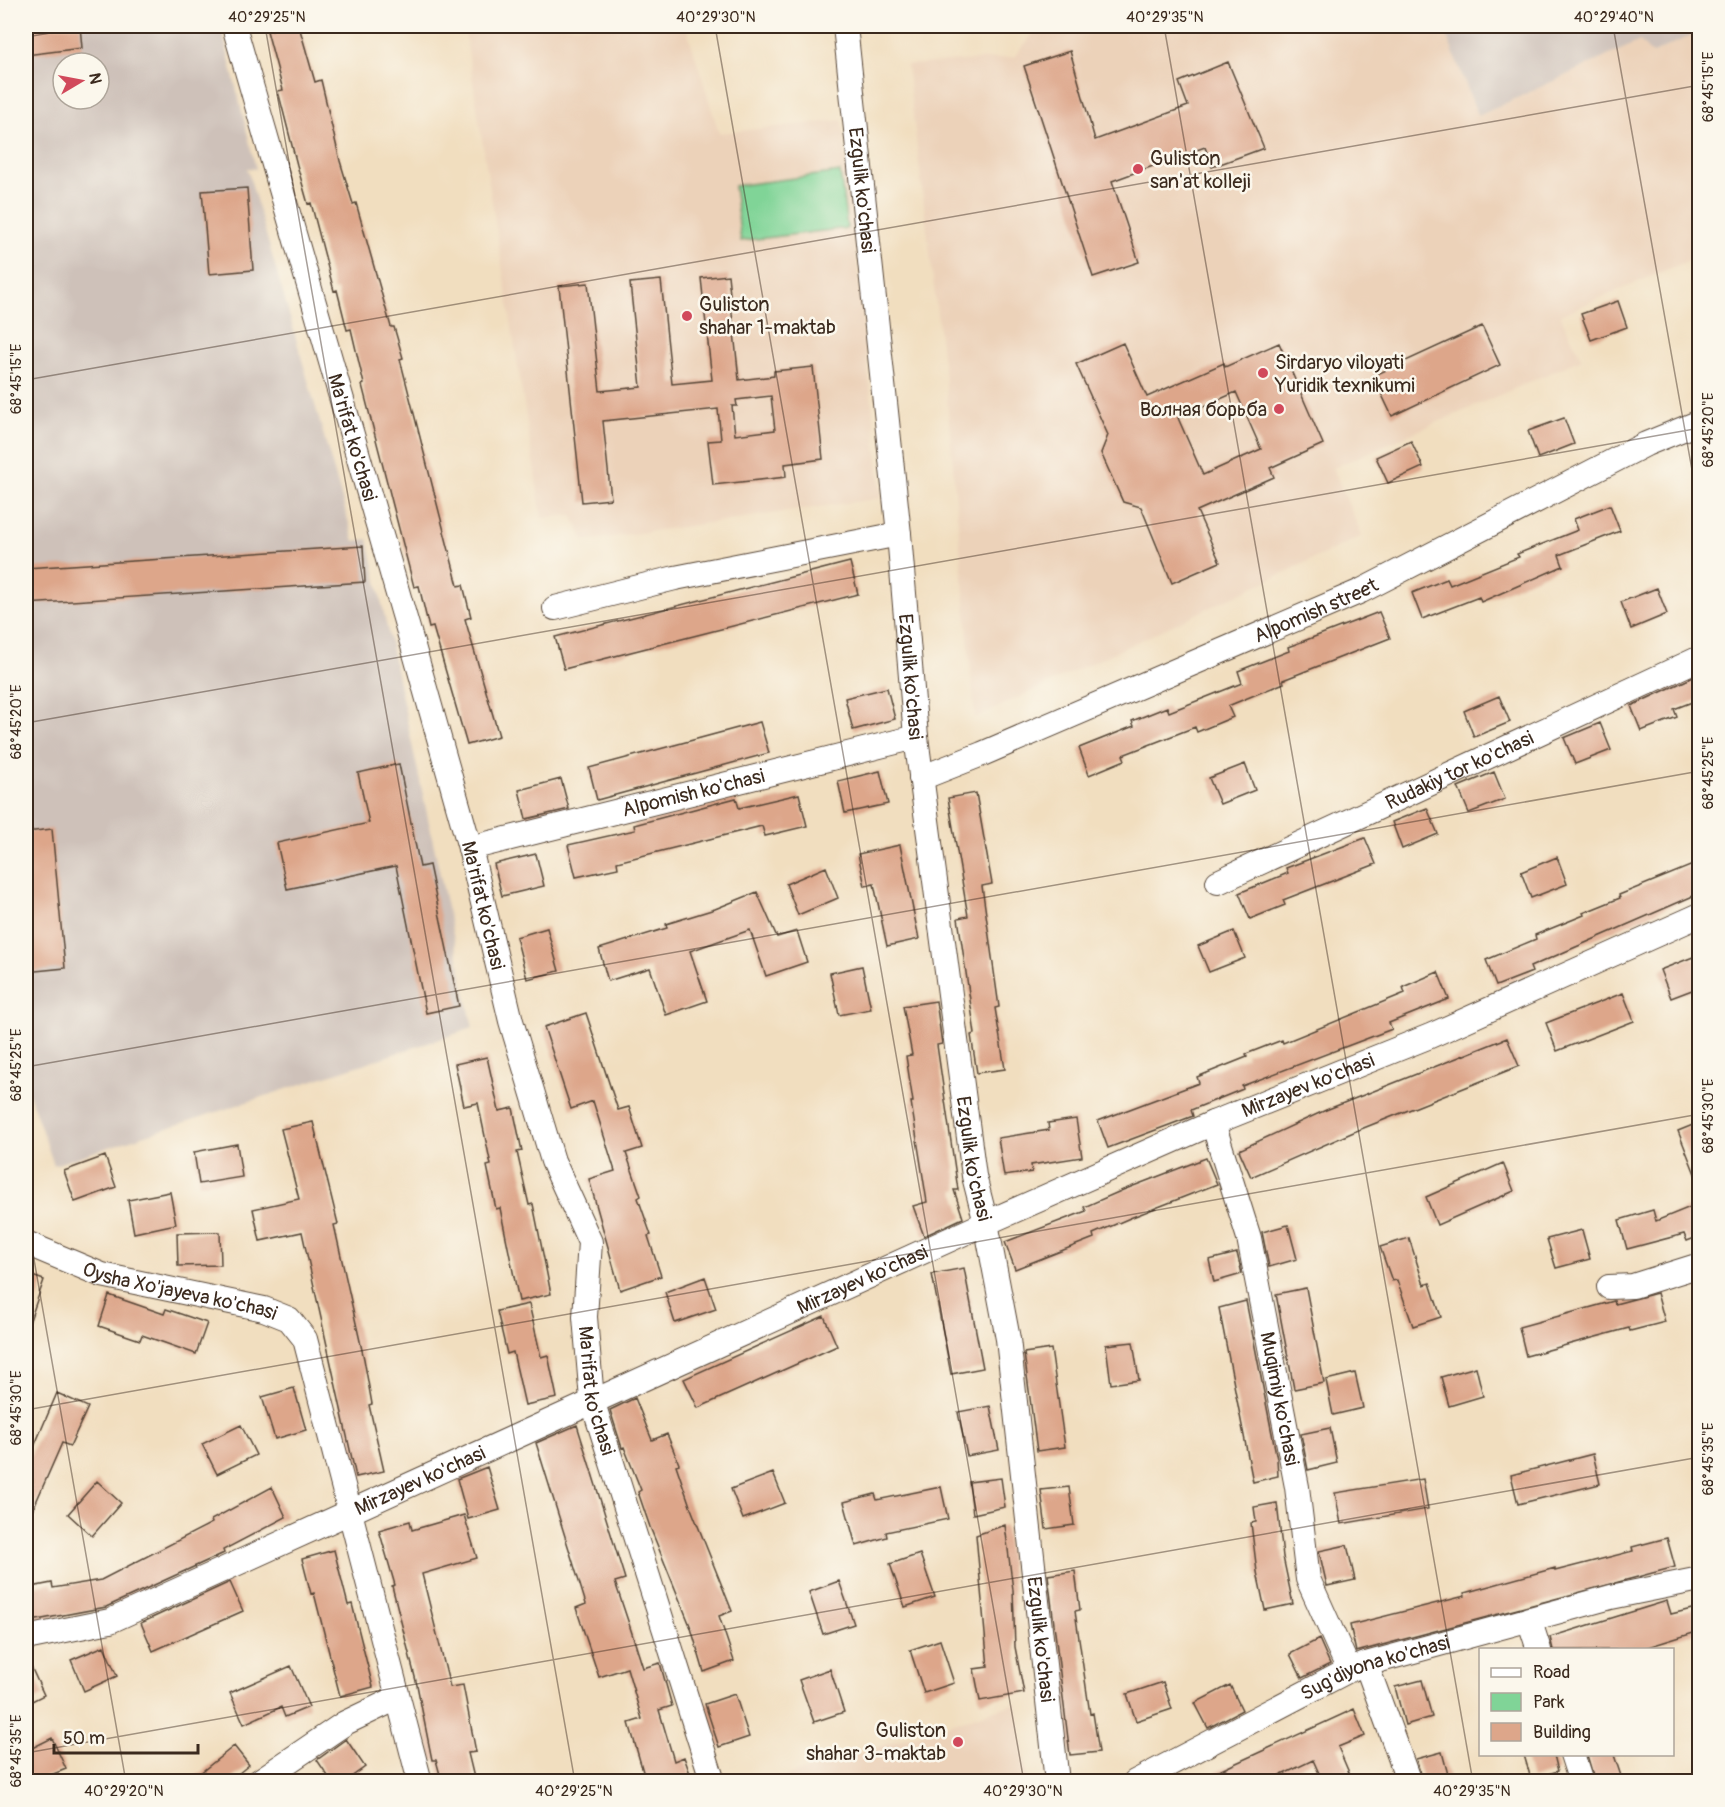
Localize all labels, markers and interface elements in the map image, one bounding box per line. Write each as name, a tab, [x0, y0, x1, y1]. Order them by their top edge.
text: 40°29'25"N	[228, 8, 306, 27]
text: 40°29'30"N	[676, 8, 756, 27]
text: 40°29'35"N	[1126, 8, 1204, 27]
text: 40°29'40"N	[1574, 8, 1654, 27]
north arrow	[51, 51, 111, 111]
text: 68°45'15"E	[1699, 52, 1718, 122]
text: N	[84, 72, 106, 86]
street label: Ezgulik ko'chasi	[843, 126, 881, 254]
place label: Guliston san'at kolleji	[1150, 146, 1251, 194]
marker: Guliston san'at kolleji	[1131, 162, 1145, 176]
place label: Guliston shahar 1-maktab	[699, 292, 836, 340]
marker: Guliston shahar 1-maktab	[680, 309, 694, 323]
text: 68°45'15"E	[7, 344, 26, 414]
place label: Sirdaryo viloyati Yuridik texnikumi	[1274, 350, 1415, 398]
marker: Sirdaryo viloyati Yuridik texnikumi	[1256, 366, 1270, 380]
street label: Ma'rifat ko'chasi	[322, 371, 382, 504]
text: 68°45'20"E	[1699, 392, 1718, 468]
place label: Волная борьба	[1140, 397, 1267, 422]
marker: Волная борьба	[1272, 402, 1286, 416]
street label: Alpomish street	[1250, 572, 1383, 649]
street label: Ezgulik ko'chasi	[893, 613, 928, 741]
text: 68°45'20"E	[7, 684, 26, 760]
street label: Rudakiy tor ko'chasi	[1381, 725, 1537, 815]
text: 68°45'25"E	[1699, 736, 1718, 810]
street label: Alpomish ko'chasi	[620, 763, 767, 823]
street label: Ma'rifat ko'chasi	[456, 839, 510, 972]
text: 68°45'25"E	[7, 1028, 26, 1102]
street label: Mirzayev ko'chasi	[1238, 1048, 1378, 1123]
text: 68°45'30"E	[1699, 1078, 1718, 1154]
street label: Ezgulik ko'chasi	[951, 1095, 997, 1224]
street label: Mirzayev ko'chasi	[793, 1239, 932, 1320]
street label: Oysha Xo'jayeva ko'chasi	[79, 1256, 281, 1326]
street label: Ma'rifat ko'chasi	[573, 1325, 621, 1458]
street label: Muqimiy ko'chasi	[1254, 1330, 1305, 1468]
text: 68°45'30"E	[7, 1370, 26, 1446]
text: 68°45'35"E	[1699, 1422, 1718, 1496]
street label: Mirzayev ko'chasi	[351, 1440, 489, 1521]
street label: Ezgulik ko'chasi	[1021, 1575, 1060, 1703]
street label: Sug'diyona ko'chasi	[1296, 1630, 1453, 1706]
legend	[1479, 1648, 1674, 1756]
text: Road	[1533, 1661, 1570, 1684]
text: Park	[1533, 1691, 1565, 1714]
text: 68°45'35"E	[7, 1714, 26, 1788]
scale bar	[54, 1717, 198, 1755]
place label: Guliston shahar 3-maktab	[806, 1718, 946, 1766]
text: Building	[1533, 1721, 1591, 1744]
text: 50 m	[63, 1727, 105, 1750]
marker: Guliston shahar 3-maktab	[951, 1735, 965, 1749]
text: 40°29'20"N	[84, 1782, 164, 1801]
text: 40°29'25"N	[535, 1782, 613, 1801]
text: 40°29'30"N	[983, 1782, 1063, 1801]
text: 40°29'35"N	[1433, 1782, 1511, 1801]

